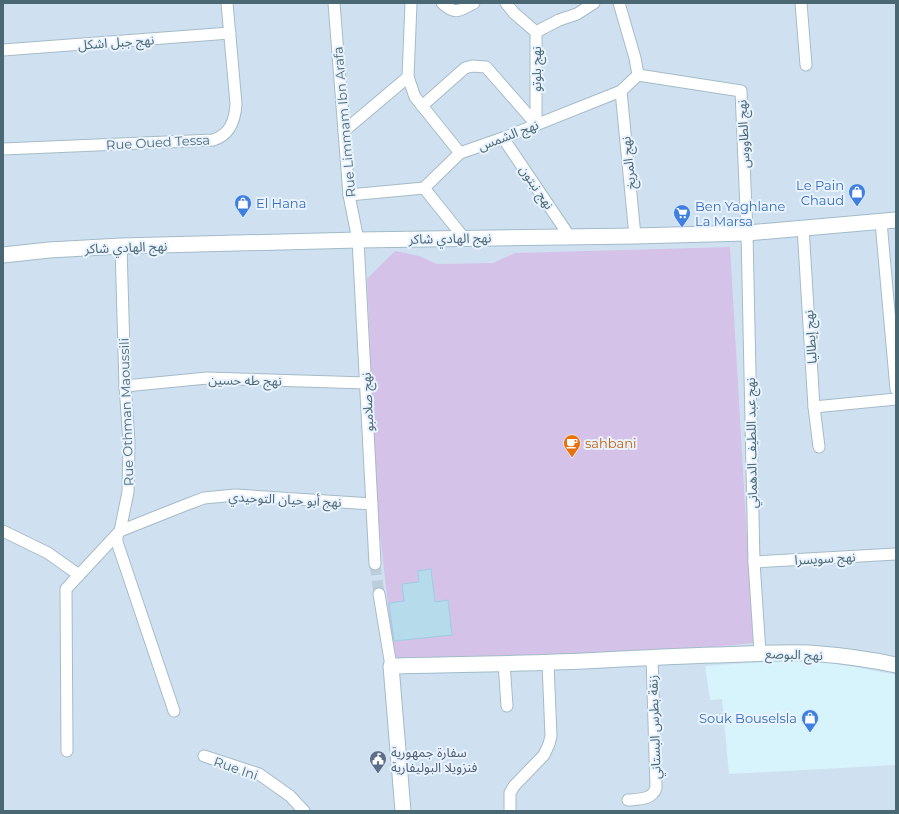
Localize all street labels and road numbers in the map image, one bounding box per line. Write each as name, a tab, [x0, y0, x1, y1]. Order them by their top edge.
street label: نهج جبل اشكل	[77, 31, 155, 56]
street label: Rue Limmam Ibn Arafa	[329, 46, 359, 198]
street label: نهج بلوتو	[528, 46, 547, 92]
street label: نهج الطاووس	[733, 99, 756, 169]
street label: نهج الشمس	[476, 116, 542, 157]
street label: Rue Oued Tessa	[106, 131, 210, 153]
street label: نهج المريخ	[617, 135, 642, 190]
street label: نهج نبتون	[514, 162, 558, 214]
street label: نهج الهادي شاكر	[407, 229, 492, 250]
street label: نهج الهادي شاكر	[83, 238, 168, 259]
street label: نهج إيطاليا	[800, 309, 823, 364]
street label: Rue Othman Maoussili	[115, 338, 137, 486]
street label: نهج طه حسين	[208, 371, 282, 392]
street label: نهج صلامبو	[357, 372, 380, 432]
street label: نهج عبد اللطيف الدهماني	[742, 378, 763, 508]
street label: نهج أبو حيان التوحيدي	[228, 488, 342, 513]
street label: نهج سويسرا	[794, 548, 856, 571]
street label: نهج البوصع	[765, 645, 823, 666]
street label: زنقة بطرس البستاني	[644, 674, 667, 779]
street label: Rue Ini	[212, 753, 260, 783]

